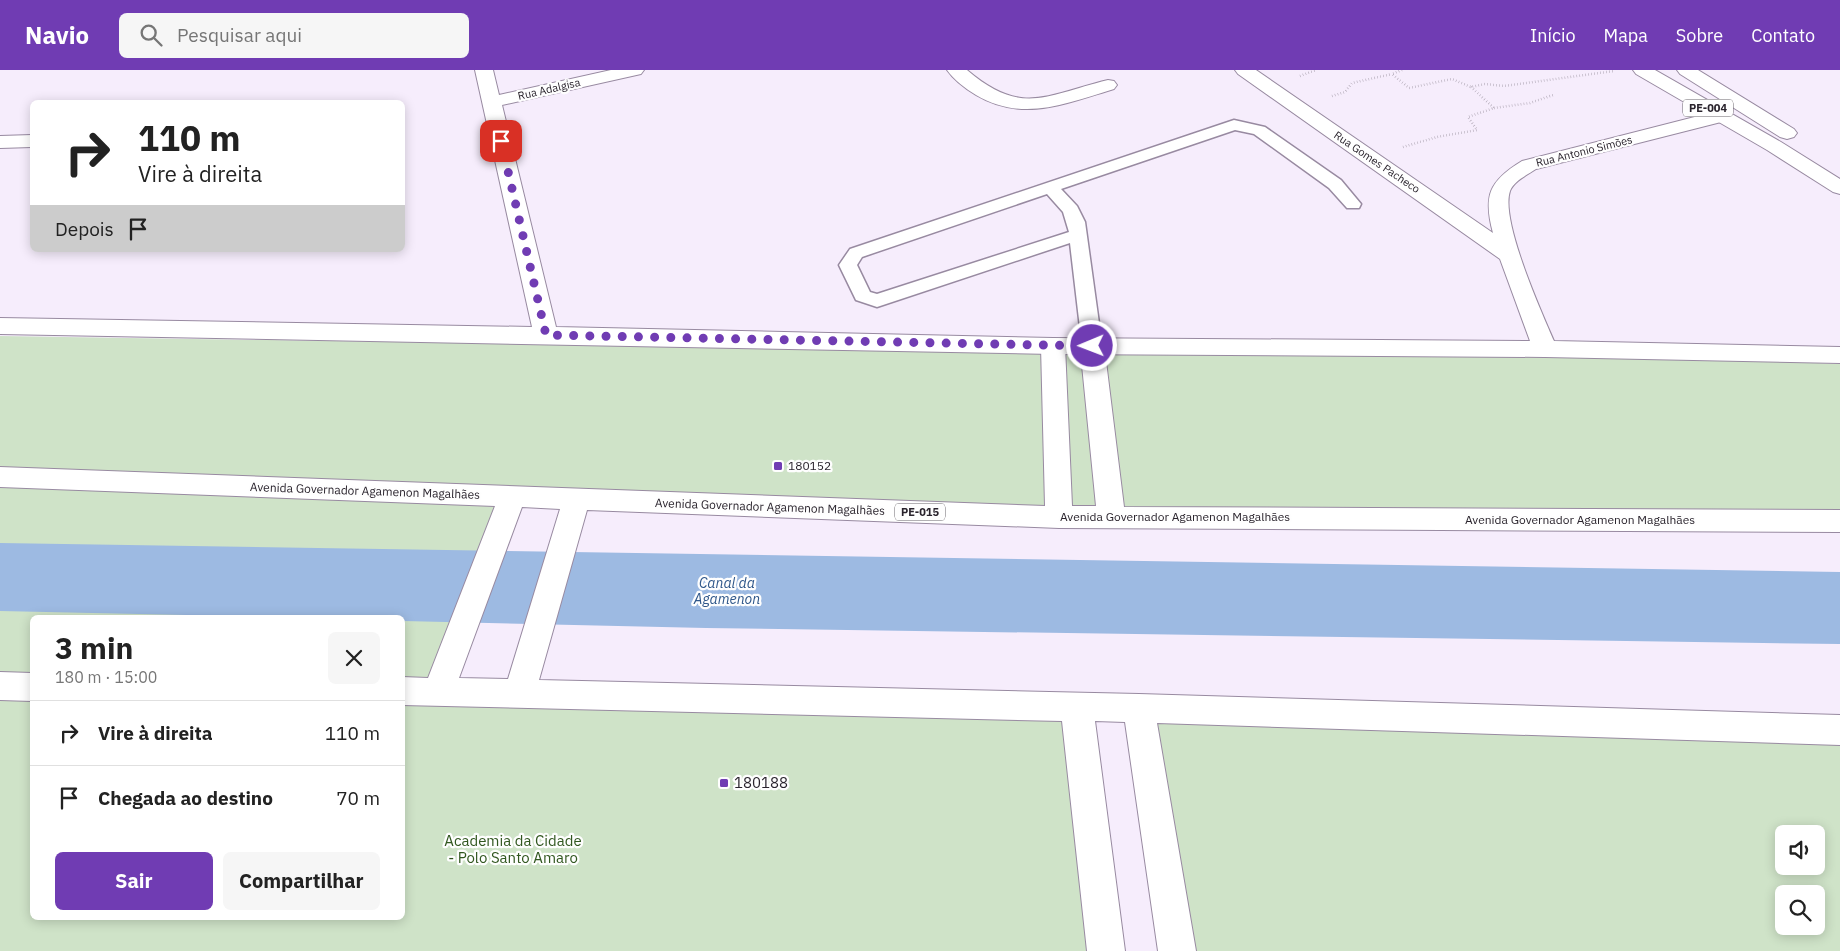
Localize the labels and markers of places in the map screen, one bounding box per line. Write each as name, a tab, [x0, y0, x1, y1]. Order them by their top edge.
pin	[480, 120, 522, 162]
place label: 180152	[788, 458, 831, 473]
marker: 180152	[772, 460, 784, 472]
place label: 180188	[734, 773, 788, 792]
marker: 180188	[718, 777, 730, 789]

